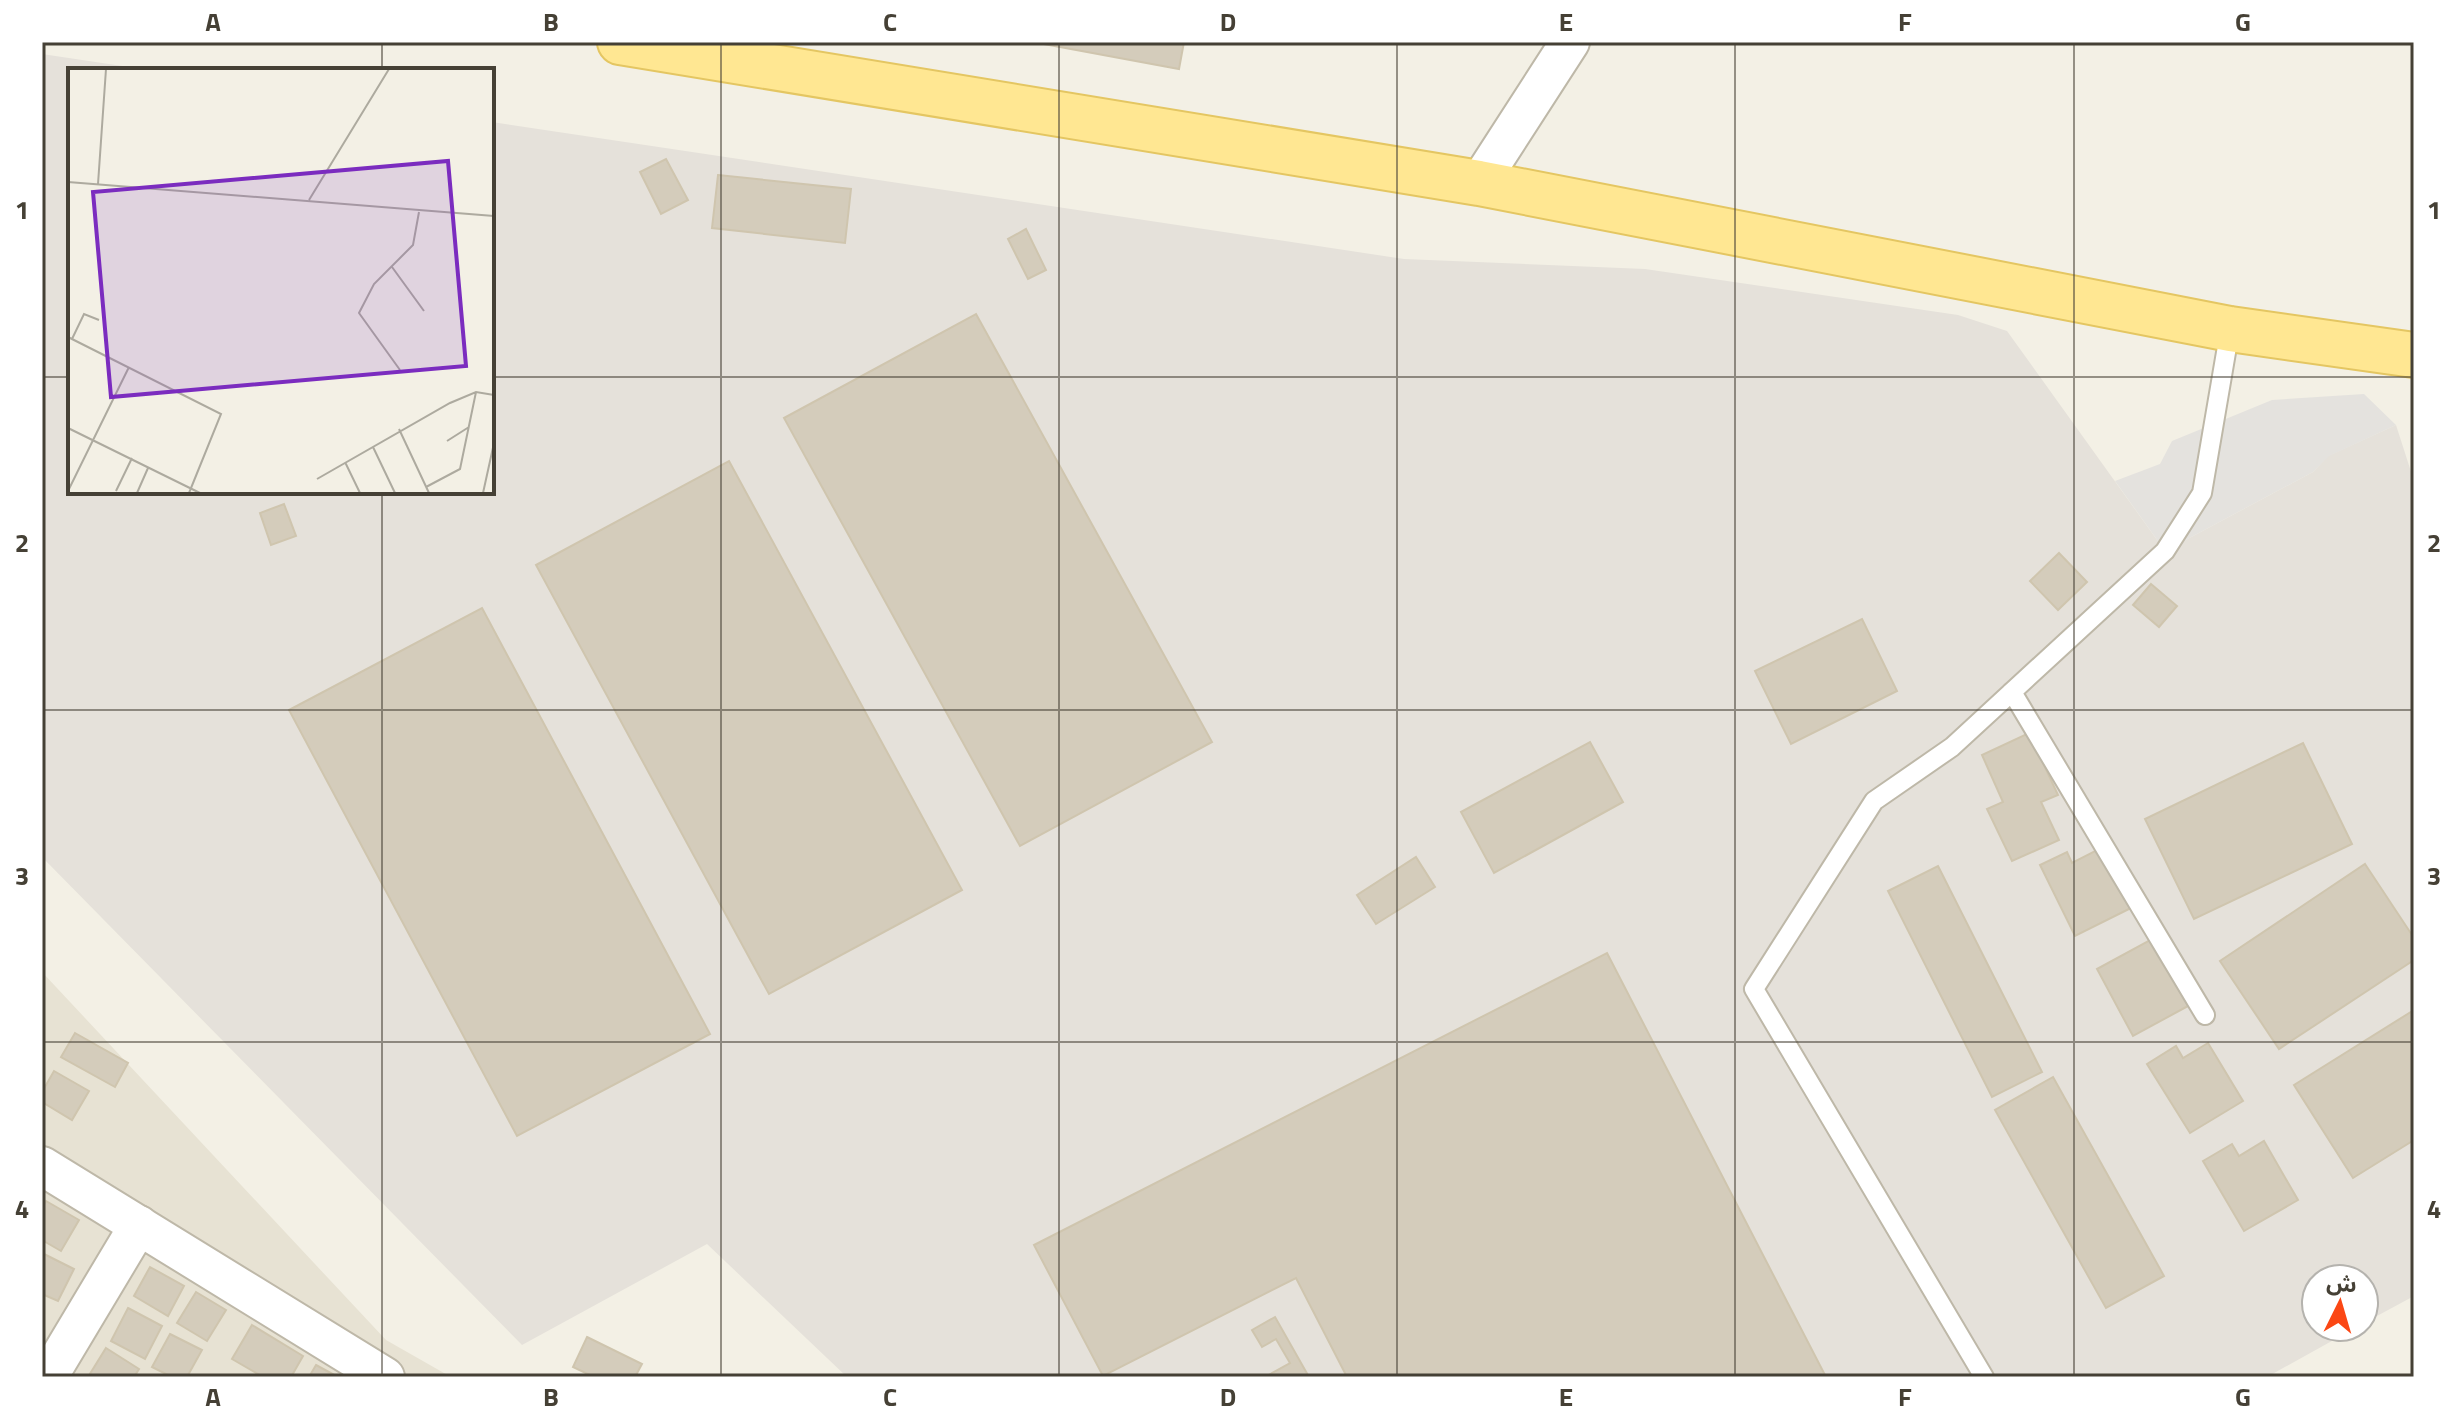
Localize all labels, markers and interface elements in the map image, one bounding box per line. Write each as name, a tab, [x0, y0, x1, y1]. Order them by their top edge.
text: A	[205, 2, 221, 41]
text: B	[543, 2, 559, 41]
text: C	[883, 2, 897, 41]
text: D	[1220, 2, 1236, 41]
text: E	[1559, 2, 1573, 41]
text: F	[1898, 2, 1912, 41]
text: G	[2235, 2, 2251, 41]
inset map	[68, 68, 494, 494]
text: 1	[15, 190, 29, 229]
text: 1	[2427, 190, 2441, 229]
text: 2	[15, 523, 29, 562]
text: 2	[2427, 523, 2441, 562]
text: 3	[15, 856, 29, 895]
text: 3	[2427, 856, 2441, 895]
text: 4	[15, 1189, 29, 1228]
text: 4	[2427, 1189, 2441, 1228]
north arrow	[2300, 1263, 2380, 1343]
text: ش	[2325, 1265, 2358, 1301]
text: A	[205, 1377, 221, 1416]
text: B	[543, 1377, 559, 1416]
text: C	[883, 1377, 897, 1416]
text: D	[1220, 1377, 1236, 1416]
text: E	[1559, 1377, 1573, 1416]
text: F	[1898, 1377, 1912, 1416]
text: G	[2235, 1377, 2251, 1416]

